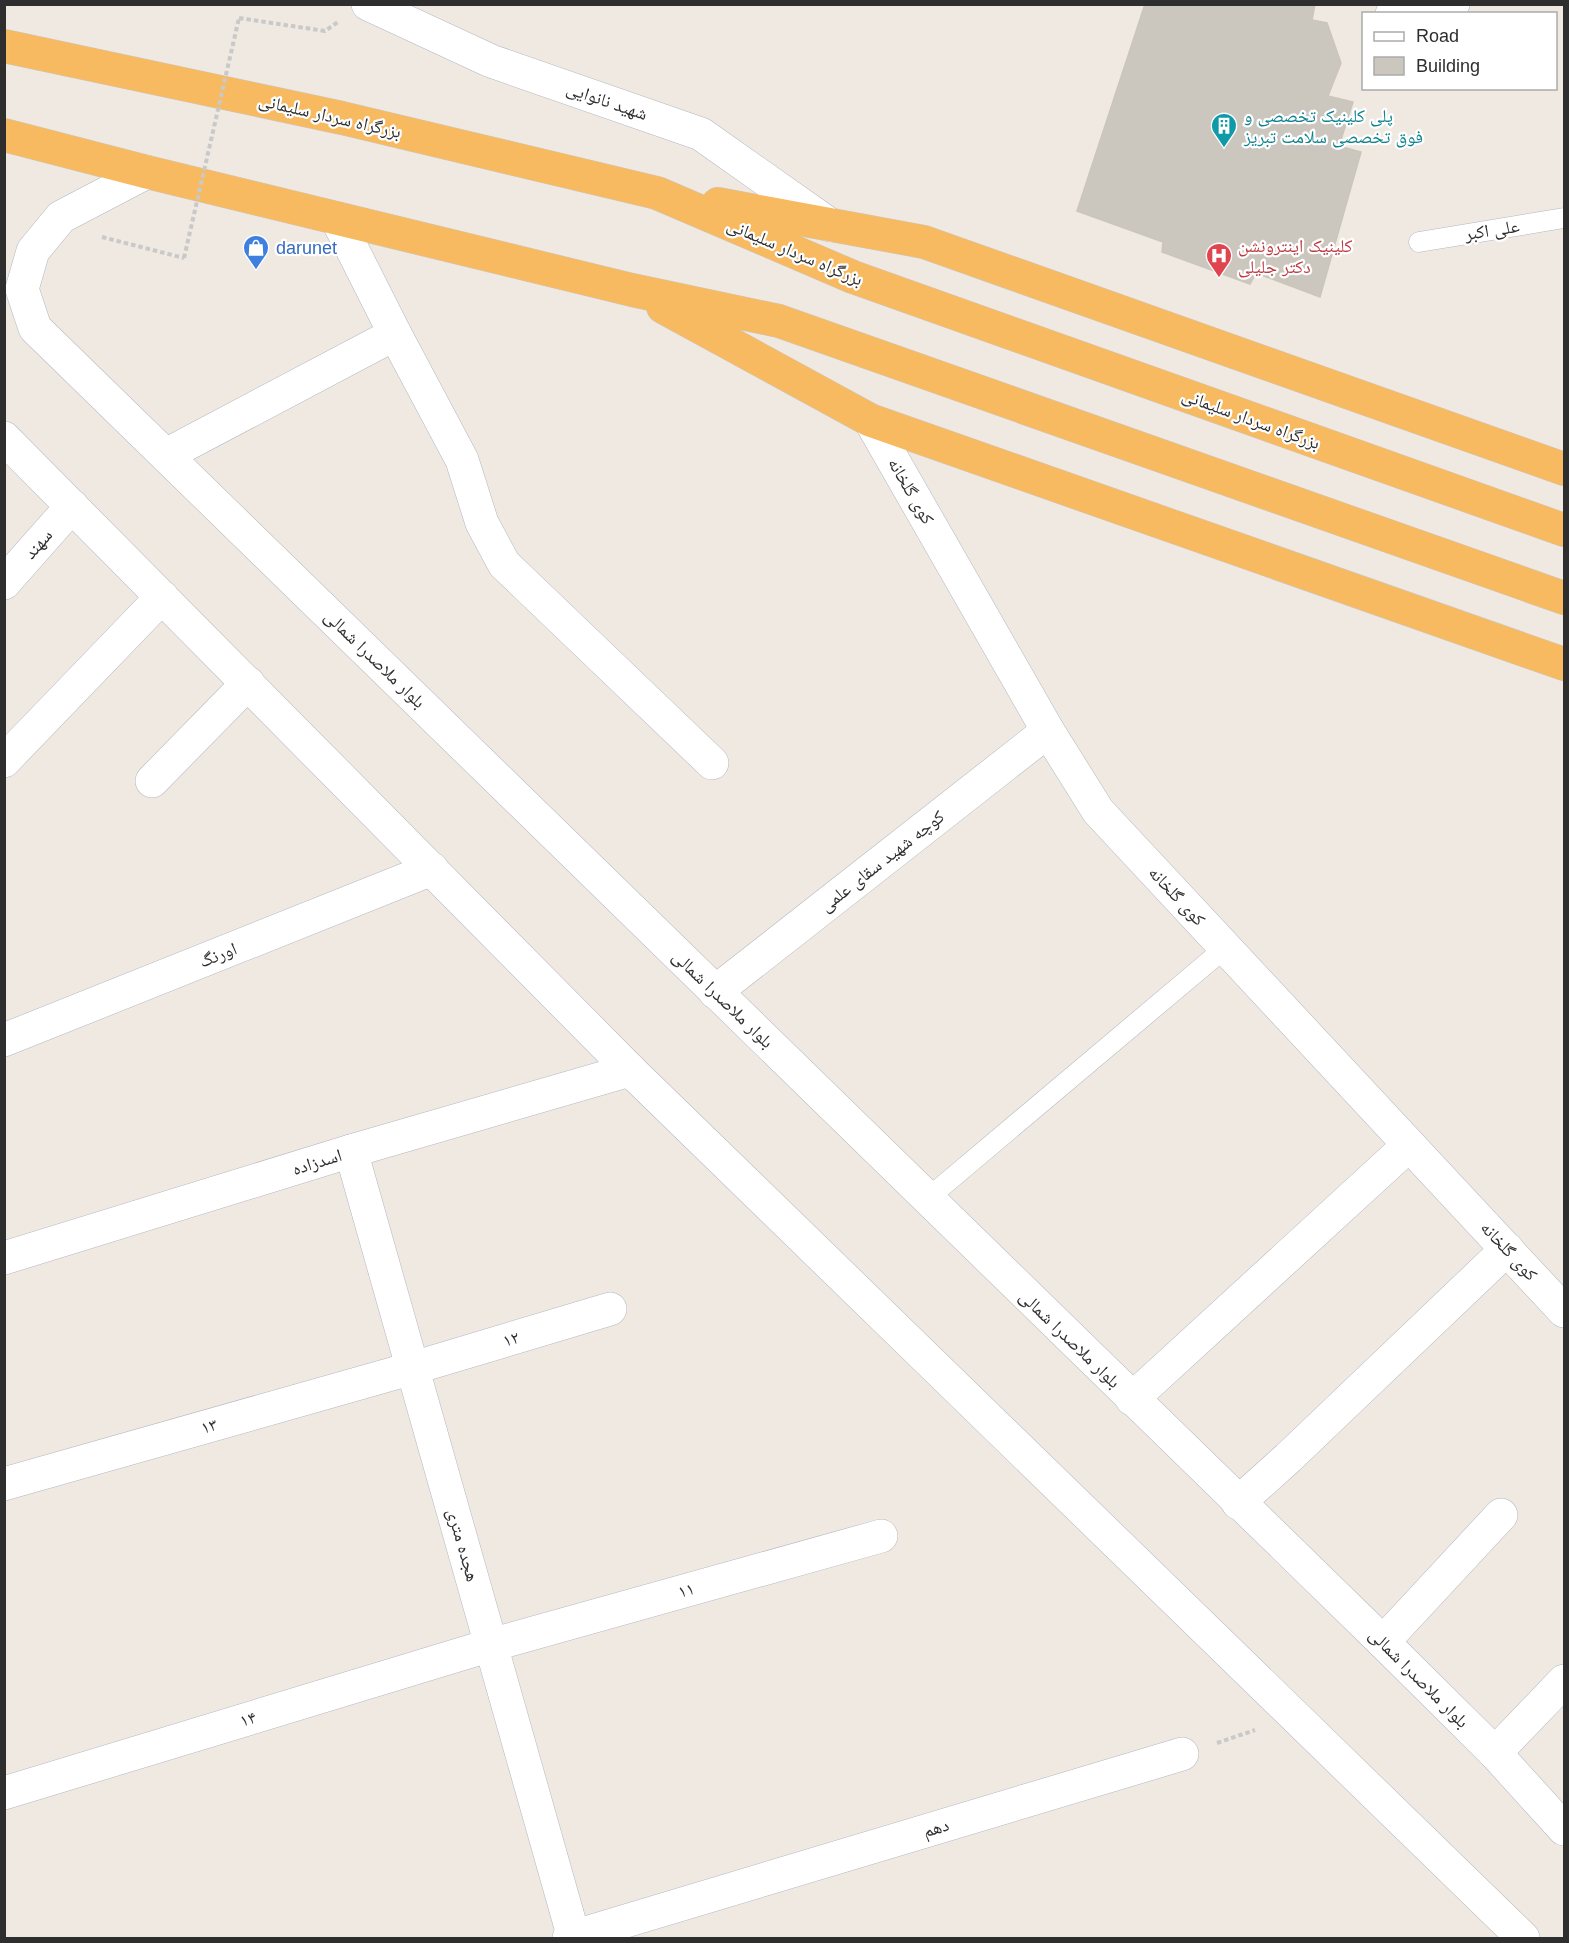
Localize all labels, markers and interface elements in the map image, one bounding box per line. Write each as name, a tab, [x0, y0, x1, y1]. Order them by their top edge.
legend	[1362, 12, 1557, 90]
text: Road	[1416, 26, 1459, 46]
text: Building	[1416, 56, 1480, 76]
street label: شهید نانوایی	[564, 78, 650, 125]
street label: بزرگراه سردار سلیمانی	[257, 90, 403, 143]
place label: پلی کلینیک تخصصی و فوق تخصصی سلامت تبریز	[1243, 106, 1423, 148]
building icon: پلی کلینیک تخصصی و فوق تخصصی سلامت تبریز	[1209, 111, 1239, 149]
street label: بزرگراه سردار سلیمانی	[724, 214, 866, 291]
street label: علی اکبر	[1462, 216, 1521, 245]
shop icon: darunet	[241, 233, 271, 271]
place label: کلینیک اینترونشن دکتر جلیلی	[1238, 236, 1353, 278]
place label: darunet	[276, 238, 337, 258]
hospital icon: کلینیک اینترونشن دکتر جلیلی	[1204, 241, 1234, 279]
street label: بزرگراه سردار سلیمانی	[1179, 385, 1323, 454]
street label: کوی گلخانه	[883, 454, 938, 529]
street label: سهند	[20, 525, 56, 563]
street label: بلوار ملاصدرا شمالی	[320, 606, 430, 713]
street label: کوچه شهید سقای علمی	[816, 806, 949, 916]
street label: کوی گلخانه	[1144, 862, 1210, 931]
street label: اورنگ	[196, 939, 240, 971]
street label: بلوار ملاصدرا شمالی	[668, 946, 778, 1053]
street label: اسدزاده	[290, 1145, 344, 1179]
street label: کوی گلخانه	[1476, 1217, 1542, 1286]
street label: بلوار ملاصدرا شمالی	[1015, 1286, 1125, 1393]
street label: ۱۲	[500, 1327, 522, 1351]
street label: ۱۳	[198, 1414, 220, 1438]
street label: هجده متری	[442, 1506, 483, 1584]
street label: ۱۱	[675, 1578, 697, 1602]
street label: بلوار ملاصدرا شمالی	[1365, 1624, 1473, 1733]
street label: ۱۴	[237, 1707, 259, 1731]
street label: دهم	[921, 1815, 952, 1843]

